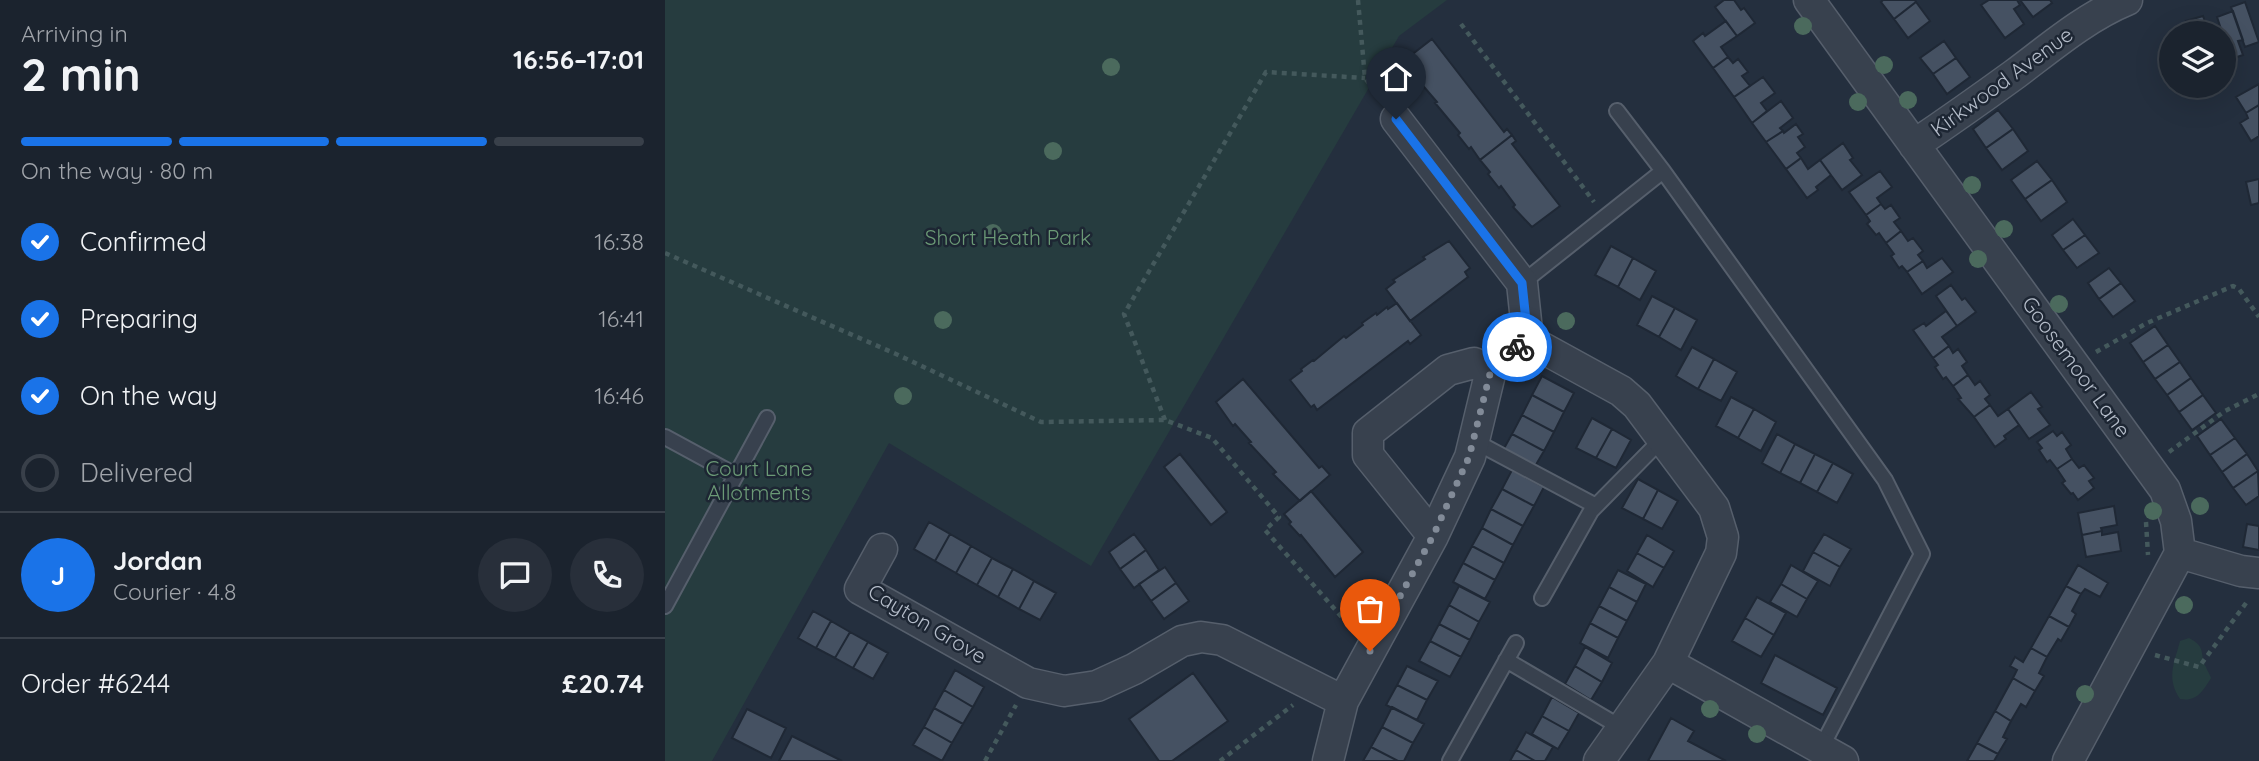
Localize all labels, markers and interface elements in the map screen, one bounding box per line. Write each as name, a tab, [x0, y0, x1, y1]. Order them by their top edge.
text: Arriving in	[21, 19, 128, 48]
street label: Kirkwood Avenue	[1925, 21, 2078, 142]
map controls	[2159, 21, 2236, 98]
button: layers	[2159, 21, 2236, 98]
text: 16:56–17:01	[513, 43, 644, 76]
text: 2 min	[21, 45, 141, 103]
pin	[1366, 47, 1426, 119]
icon: home	[1377, 58, 1415, 96]
text: On the way · 80 m	[21, 156, 213, 185]
icon: check	[21, 223, 59, 261]
park label: Short Heath Park	[925, 224, 1091, 250]
text: Confirmed	[80, 225, 207, 258]
text: 16:38	[594, 227, 644, 256]
street label: Goosemoor Lane	[2017, 291, 2137, 442]
icon: check	[21, 300, 59, 338]
text: Preparing	[80, 302, 198, 335]
text: 16:41	[598, 304, 644, 333]
courier	[1482, 312, 1552, 382]
icon: bike	[1498, 328, 1536, 366]
icon: check	[21, 377, 59, 415]
text: On the way	[80, 379, 218, 412]
text: 16:46	[594, 381, 644, 410]
park label: Court Lane Allotments	[705, 455, 813, 505]
text: Delivered	[80, 456, 193, 489]
button: chat	[478, 538, 552, 612]
button: phone	[570, 538, 644, 612]
text: Jordan	[113, 544, 202, 577]
text: J	[51, 559, 65, 592]
text: Courier · 4.8	[113, 577, 236, 606]
street label: Cayton Grove	[864, 578, 991, 669]
pin	[1340, 579, 1400, 651]
icon: bag	[1351, 590, 1389, 628]
text: Order #6244	[21, 667, 170, 700]
text: £20.74	[562, 667, 644, 700]

